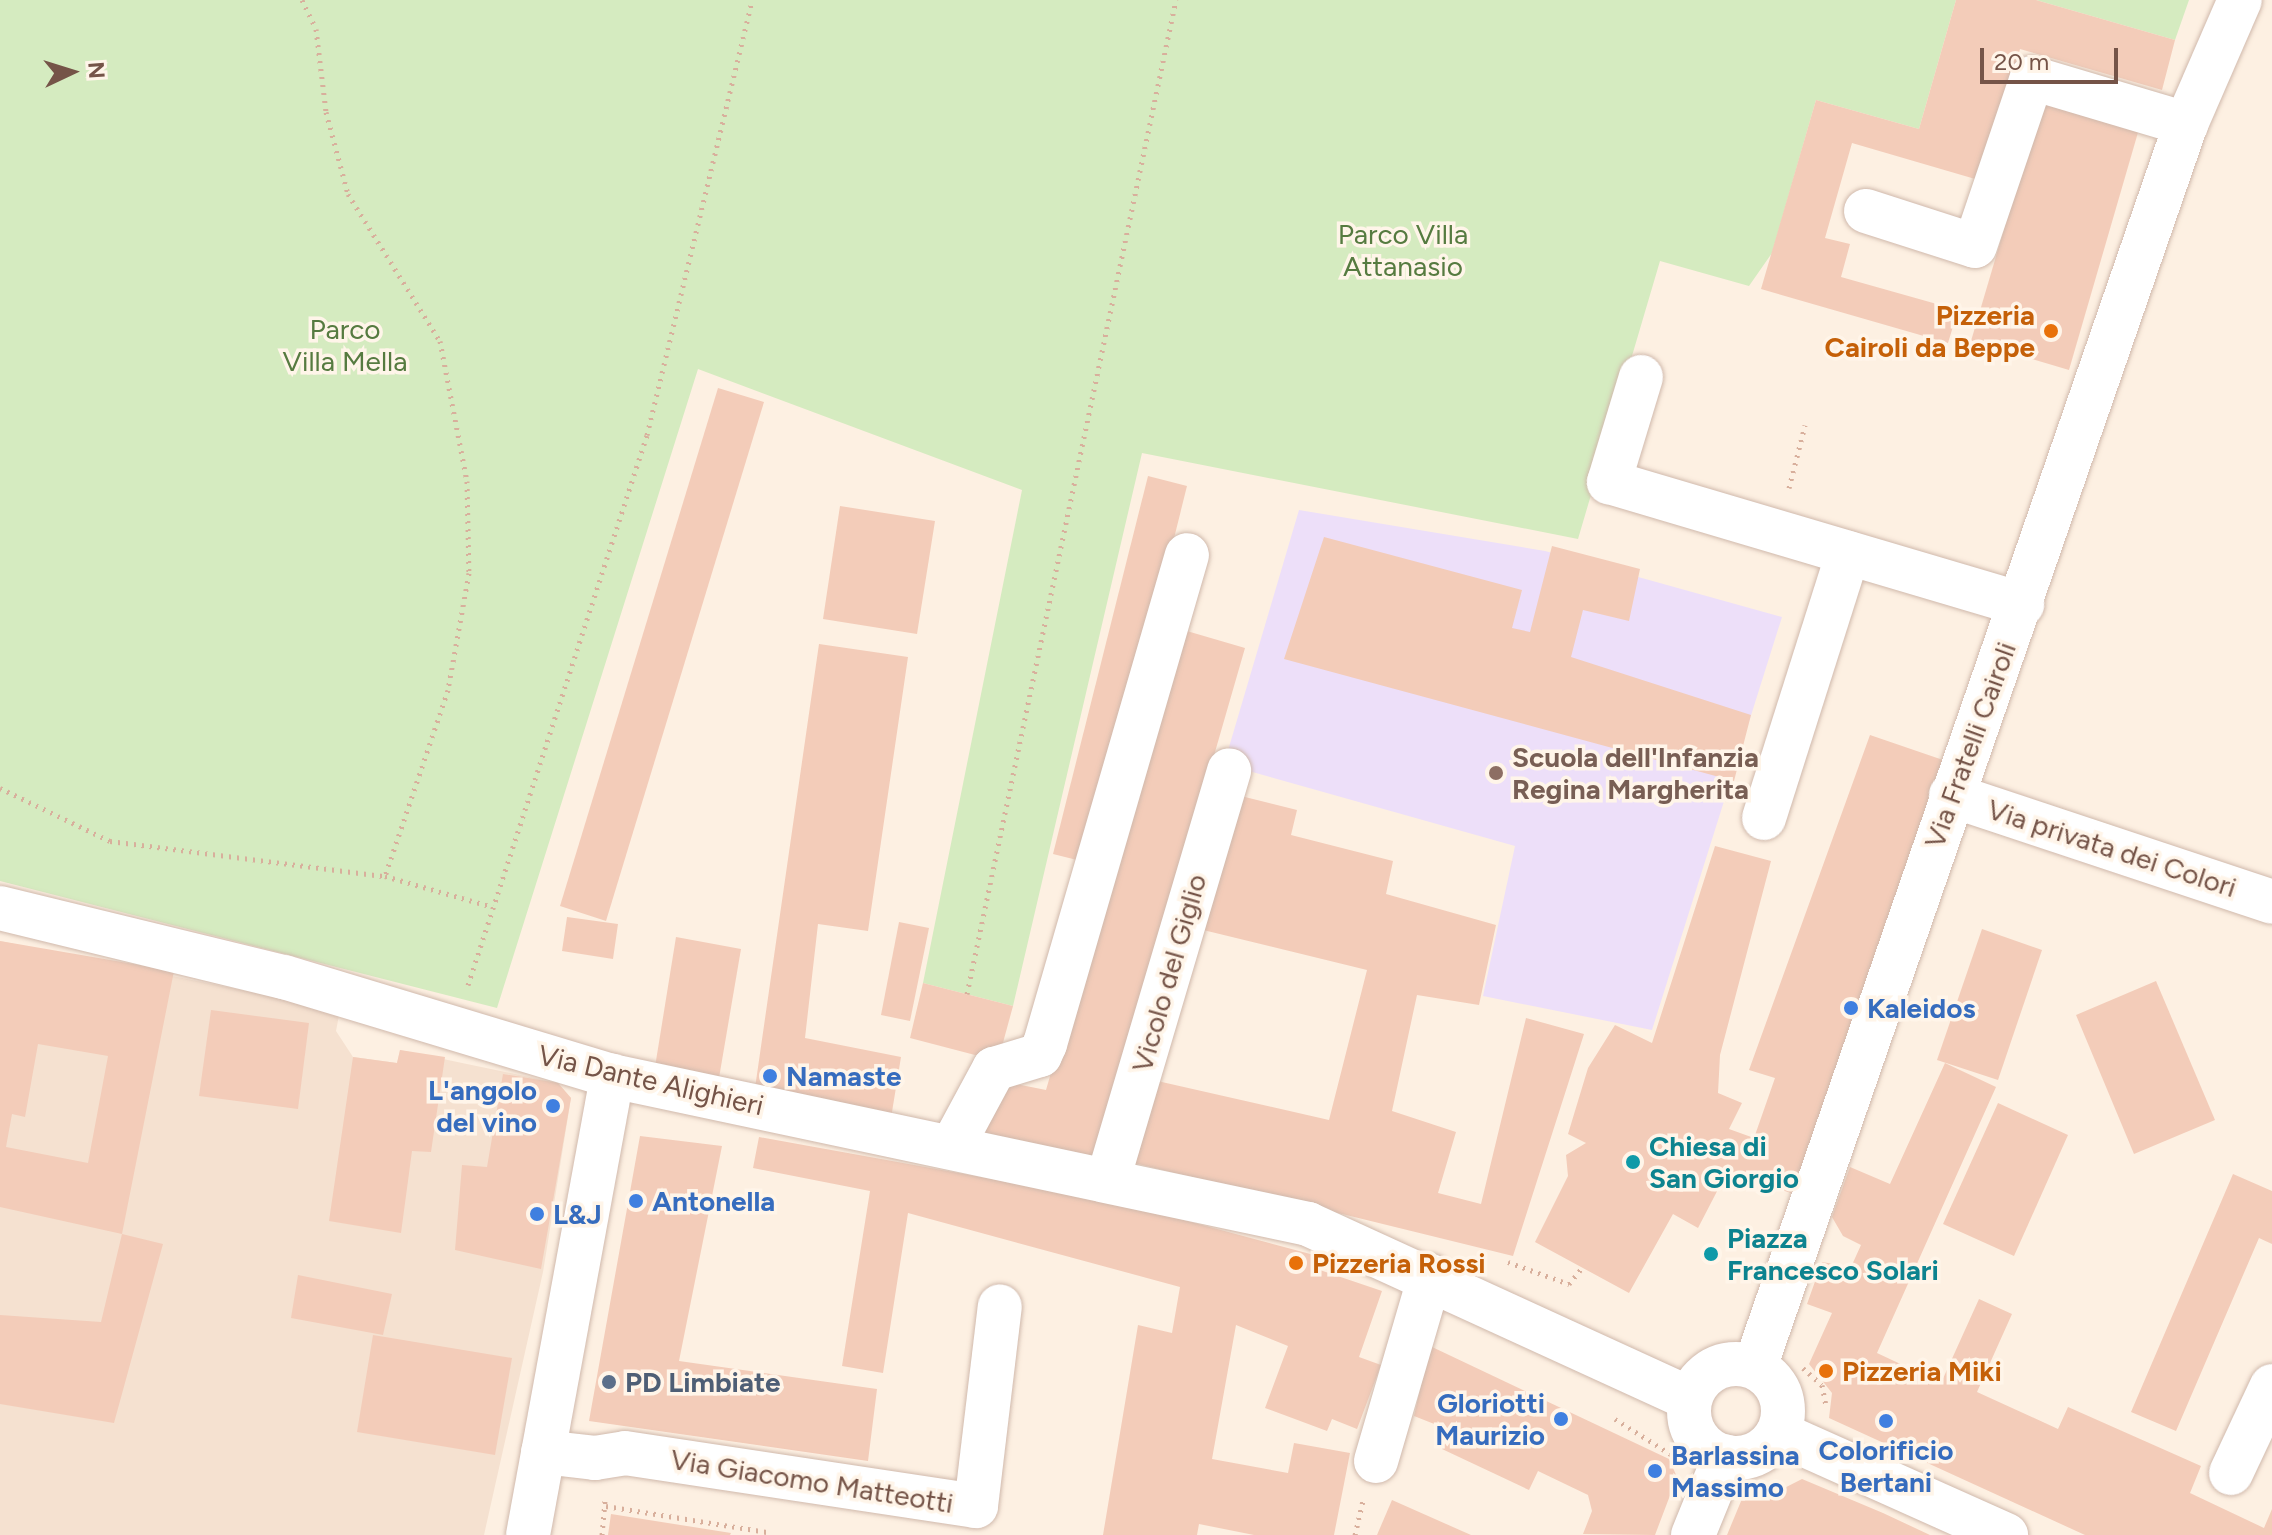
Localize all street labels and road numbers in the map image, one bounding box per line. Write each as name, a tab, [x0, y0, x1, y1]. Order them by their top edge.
street label: Via Fratelli Cairoli	[1917, 637, 2023, 853]
street label: Via privata dei Colori	[1983, 792, 2241, 904]
street label: Vicolo del Giglio	[1125, 870, 1213, 1076]
street label: Via Dante Alighieri	[535, 1038, 767, 1122]
street label: Via Giacomo Matteotti	[668, 1442, 956, 1520]

